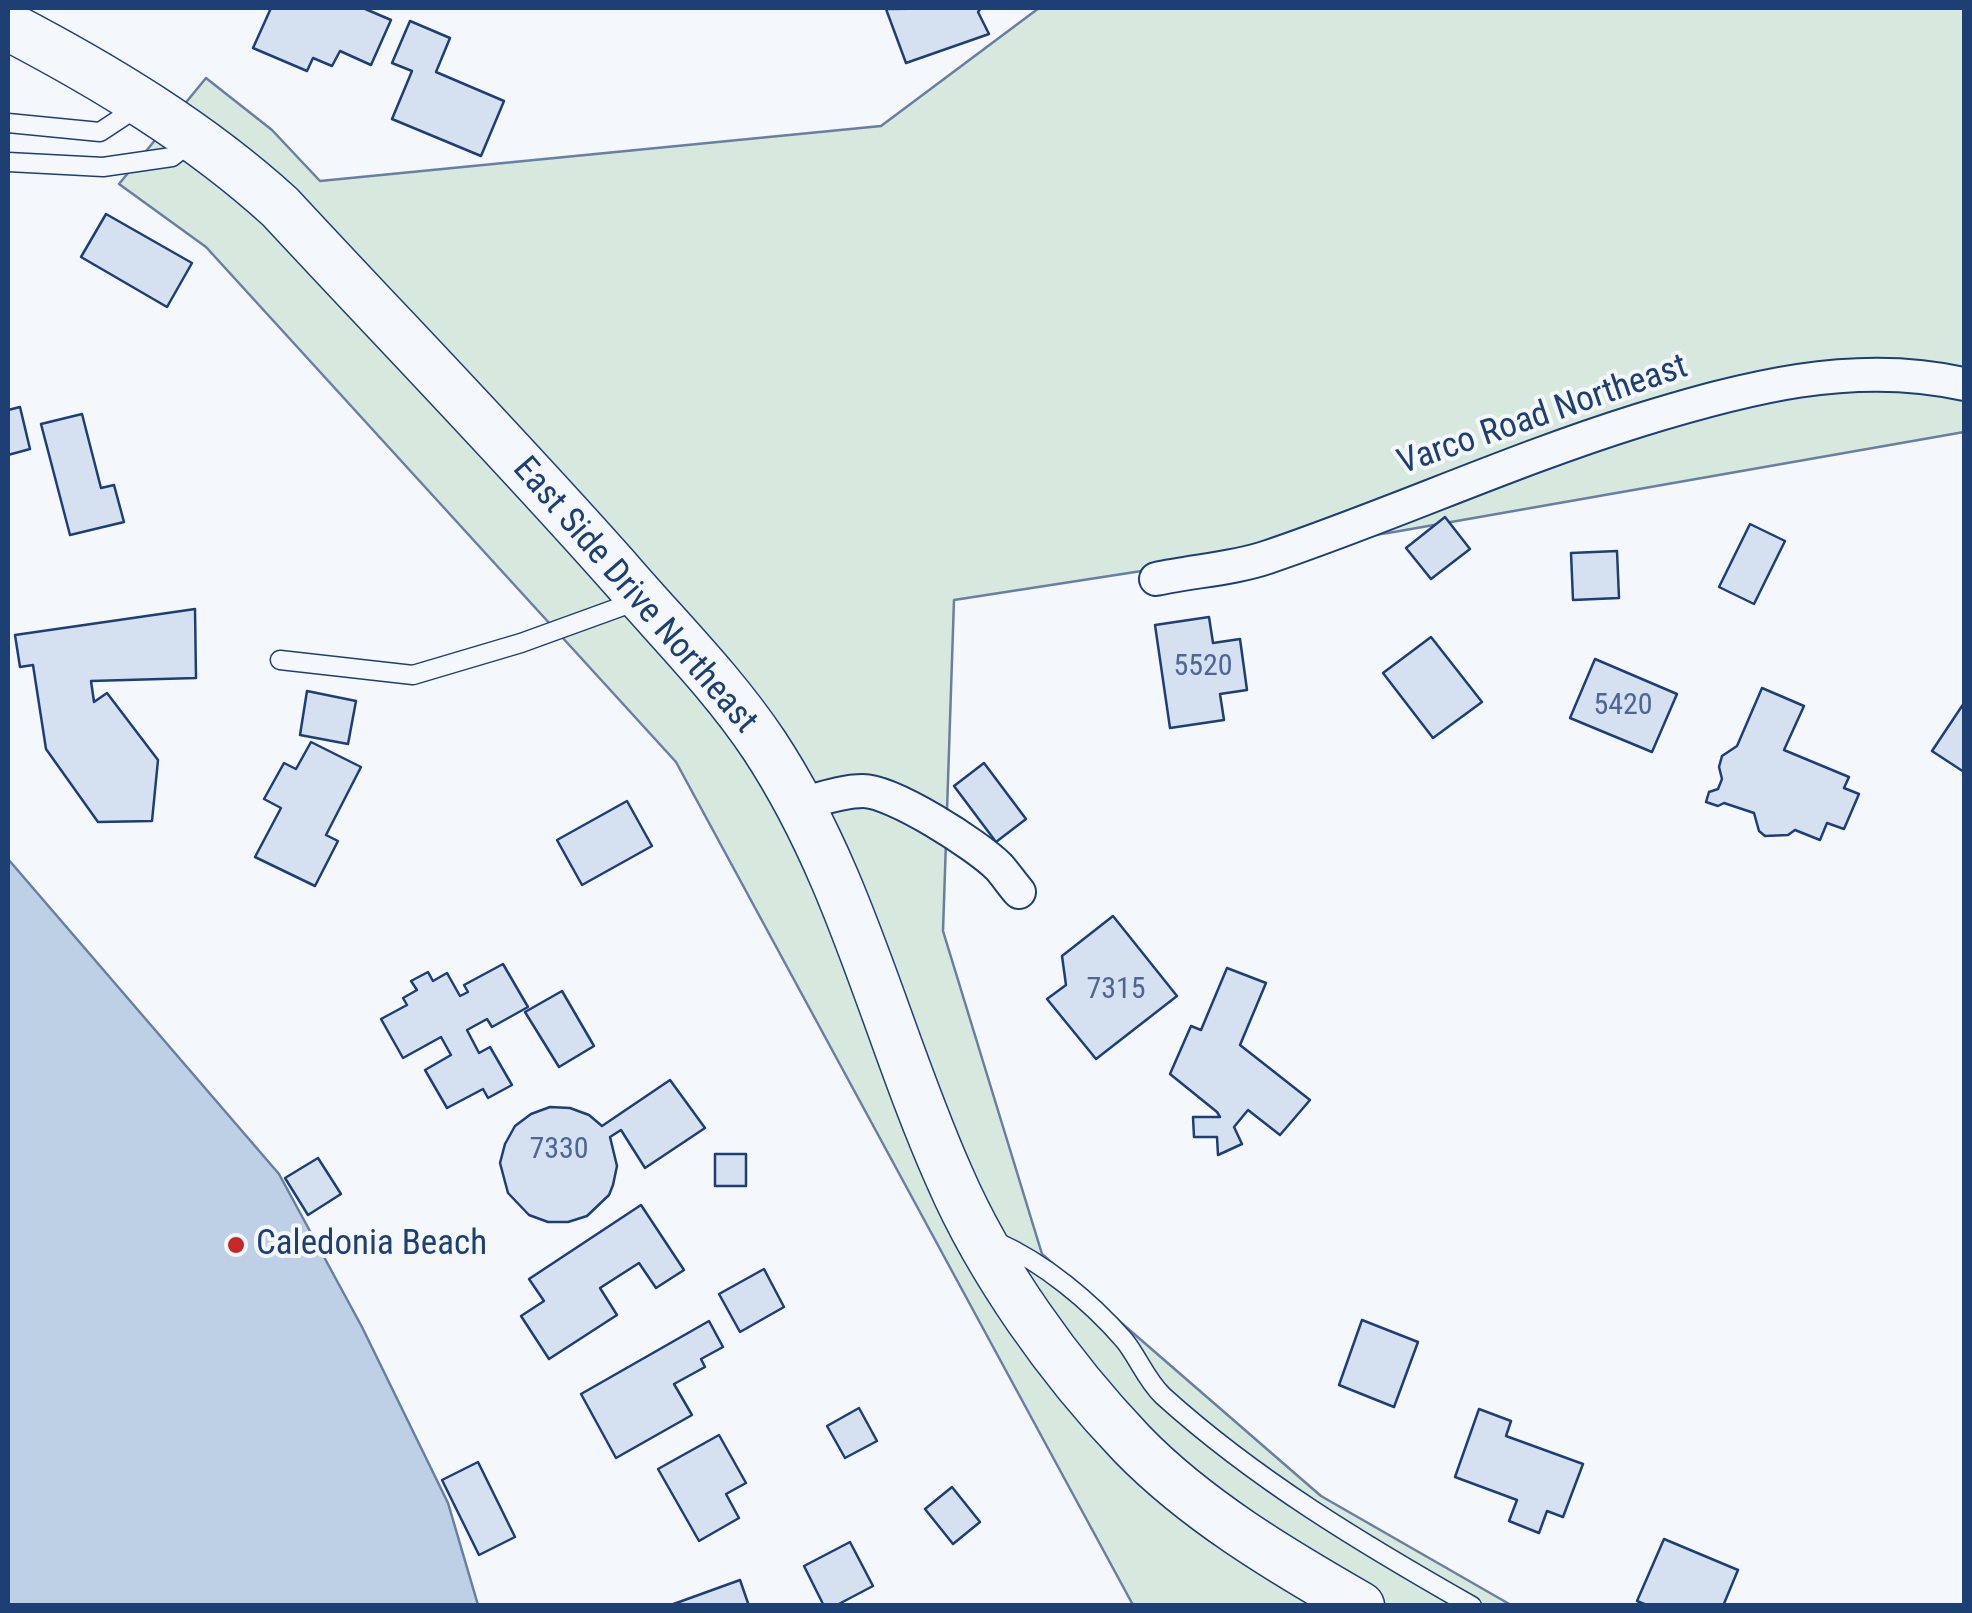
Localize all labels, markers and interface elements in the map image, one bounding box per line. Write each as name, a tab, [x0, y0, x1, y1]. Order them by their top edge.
street label: Varco Road Northeast	[1393, 347, 1693, 485]
street label: East Side Drive Northeast	[503, 449, 765, 743]
house number: 5520	[1173, 649, 1233, 685]
house number: 5420	[1593, 688, 1653, 724]
house number: 7315	[1086, 972, 1146, 1008]
house number: 7330	[529, 1132, 589, 1168]
place label: Caledonia Beach	[256, 1224, 487, 1266]
marker: Caledonia Beach	[225, 1234, 247, 1256]

